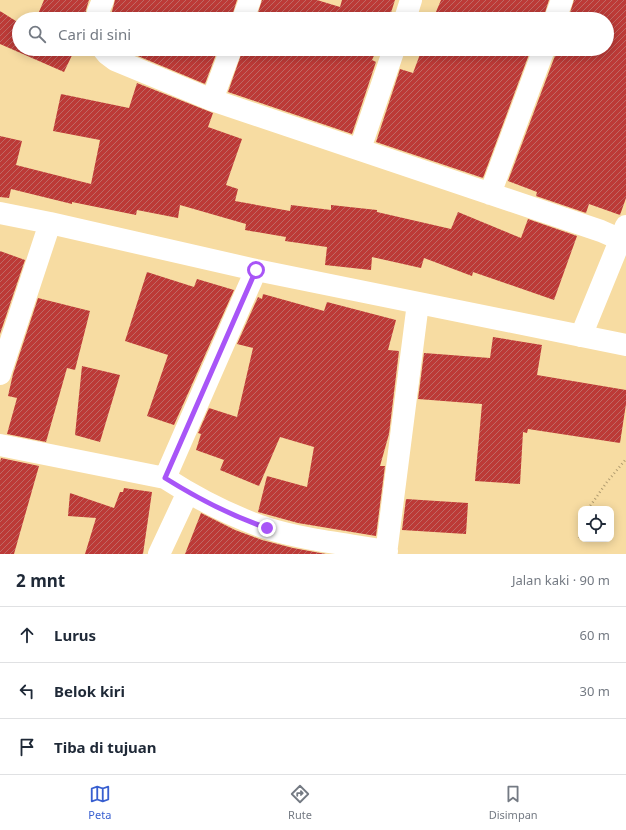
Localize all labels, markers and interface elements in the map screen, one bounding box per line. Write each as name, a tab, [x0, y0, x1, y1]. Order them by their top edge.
search box	[12, 12, 614, 56]
icon: search	[26, 23, 48, 45]
text: Cari di sini	[58, 24, 131, 44]
route start	[247, 261, 265, 279]
map controls	[578, 506, 614, 542]
button: locate	[578, 506, 614, 542]
route end	[258, 519, 276, 537]
text: 2 mnt	[16, 569, 65, 592]
text: Jalan kaki · 90 m	[512, 571, 610, 589]
icon: ahead	[16, 624, 38, 646]
text: Lurus	[54, 625, 96, 645]
text: 60 m	[580, 626, 610, 644]
icon: left	[16, 680, 38, 702]
text: Belok kiri	[54, 681, 125, 701]
text: 30 m	[580, 682, 610, 700]
icon: arrive	[16, 736, 38, 758]
text: Tiba di tujuan	[54, 737, 157, 757]
tab: Peta	[88, 783, 111, 822]
tab: Rute	[288, 783, 312, 822]
tab: Disimpan	[489, 783, 538, 822]

